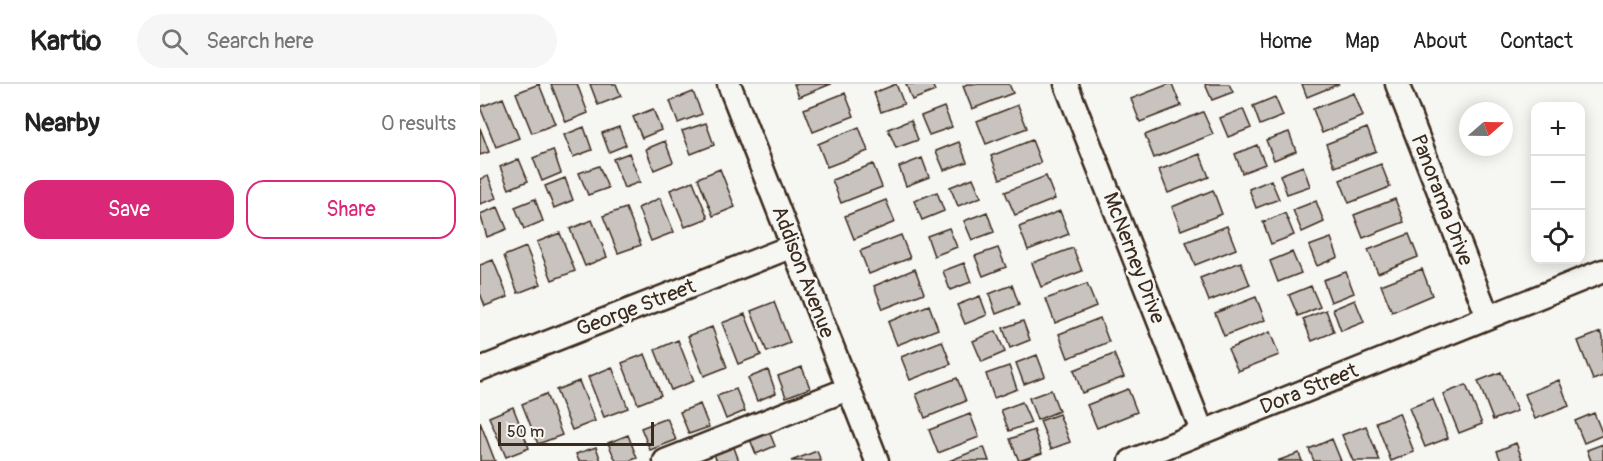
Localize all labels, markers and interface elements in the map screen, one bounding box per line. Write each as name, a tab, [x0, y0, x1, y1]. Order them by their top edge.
search box	[137, 14, 557, 68]
text: Kartio	[30, 24, 101, 59]
icon: search	[158, 25, 191, 58]
text: Search here	[206, 27, 314, 55]
text: Home	[1259, 28, 1312, 55]
text: Map	[1345, 28, 1380, 55]
text: About	[1413, 28, 1467, 55]
text: Contact	[1500, 28, 1573, 55]
north arrow	[1459, 102, 1513, 156]
map controls	[1531, 102, 1585, 264]
button: +	[1531, 102, 1585, 156]
text: Nearby	[24, 107, 100, 139]
text: 0 results	[381, 111, 456, 136]
street label: Panorama Drive	[1405, 130, 1480, 270]
button: −	[1531, 156, 1585, 210]
button: Save	[24, 180, 234, 239]
button: Share	[246, 180, 456, 239]
street label: McNerney Drive	[1097, 189, 1172, 328]
street label: Addison Avenue	[765, 202, 841, 343]
button: locate	[1531, 210, 1585, 264]
street label: George Street	[573, 273, 700, 343]
street label: Dora Street	[1256, 357, 1362, 421]
scale bar	[498, 419, 654, 446]
text: 50 m	[507, 422, 544, 442]

